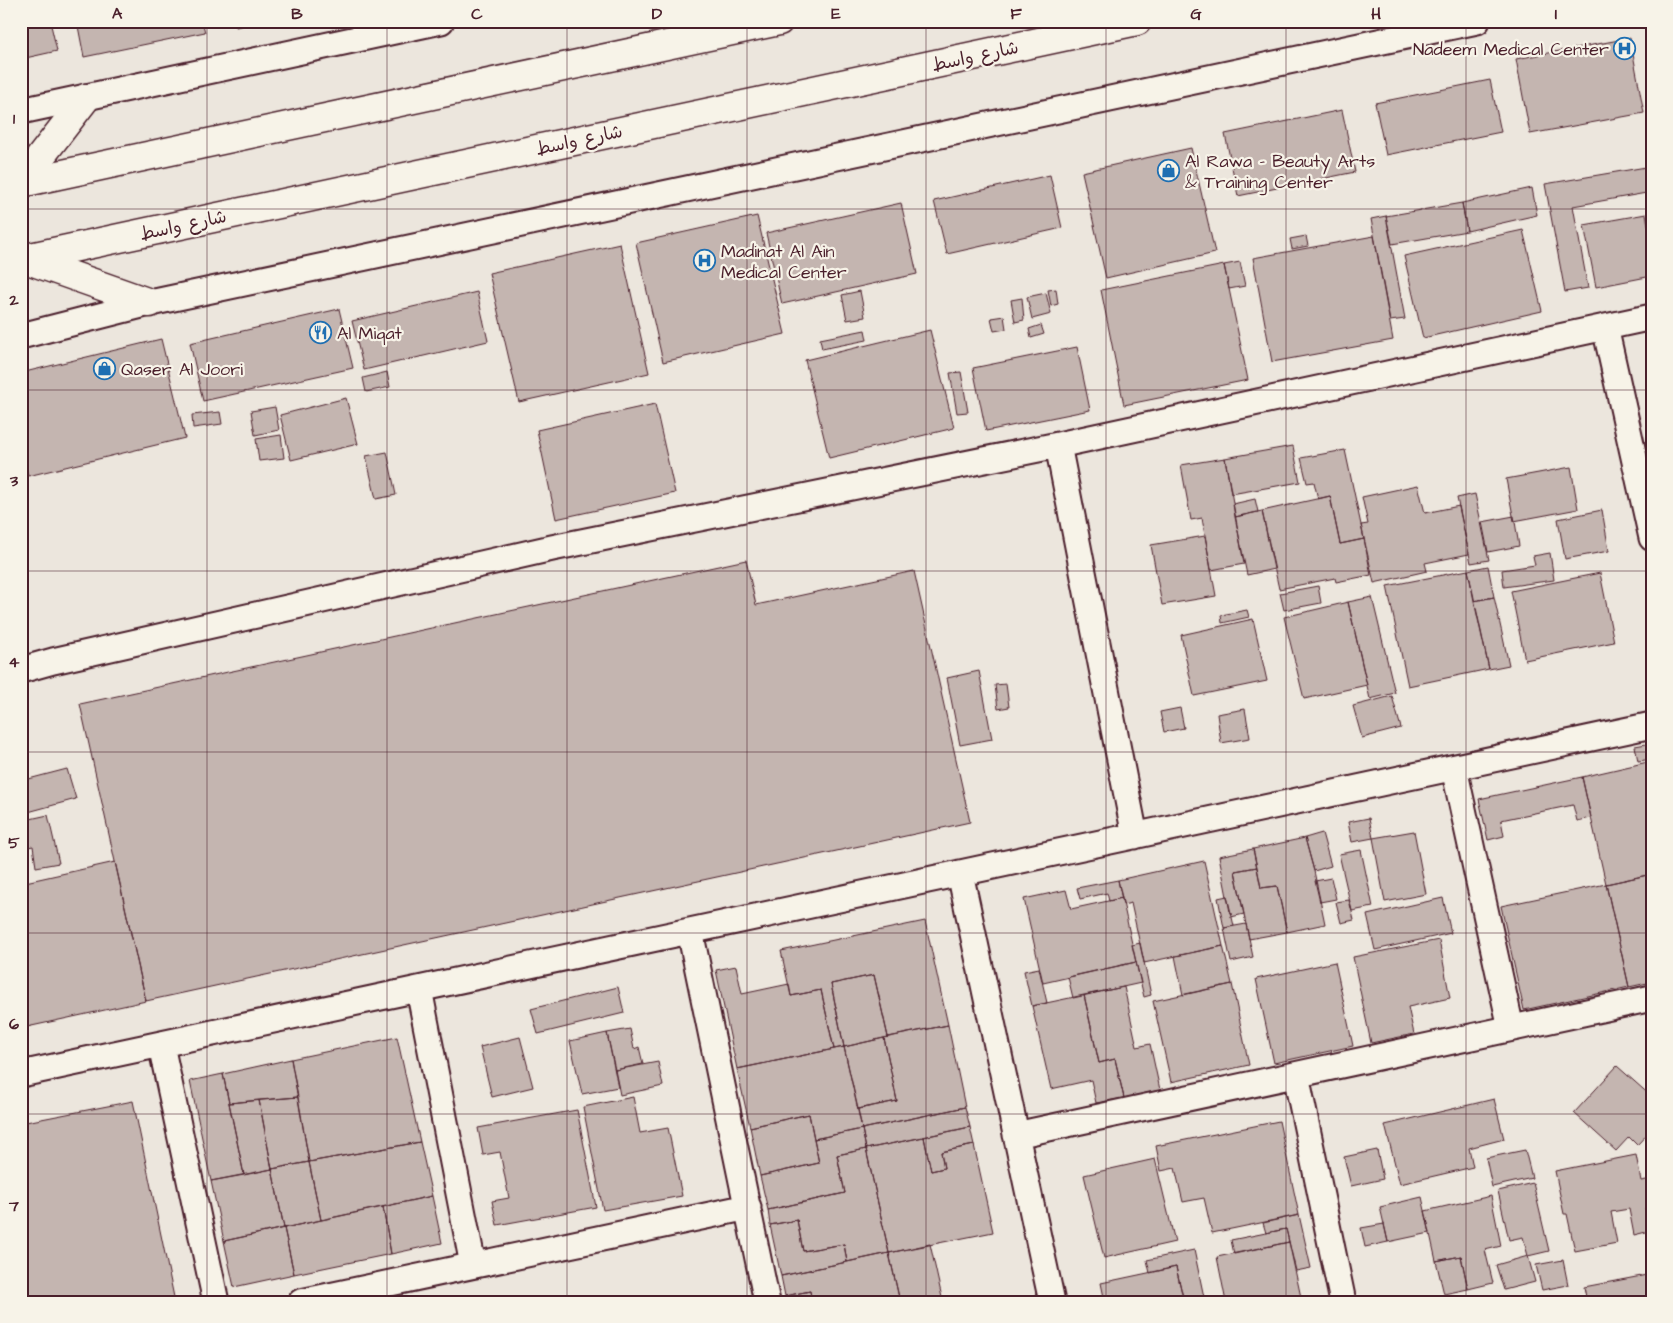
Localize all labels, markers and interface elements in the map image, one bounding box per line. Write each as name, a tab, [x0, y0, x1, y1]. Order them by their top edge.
text: A	[112, 3, 123, 25]
text: B	[291, 3, 303, 25]
text: C	[471, 3, 483, 25]
text: D	[652, 3, 663, 25]
text: E	[831, 3, 841, 25]
text: F	[1010, 3, 1022, 25]
text: G	[1190, 3, 1202, 25]
text: H	[1371, 3, 1381, 25]
text: I	[1555, 3, 1557, 25]
street label: شارع واسط	[929, 35, 1021, 78]
place label: Nadeem Medical Center	[1413, 37, 1609, 62]
hospital icon: Nadeem Medical Center	[1613, 37, 1637, 61]
text: 1	[13, 108, 16, 130]
street label: شارع واسط	[533, 119, 625, 162]
place label: Al Rawa - Beauty Arts & Training Center	[1185, 149, 1375, 196]
shop icon: Al Rawa - Beauty Arts & Training Center	[1157, 159, 1181, 183]
street label: شارع واسط	[137, 204, 229, 247]
place label: Madinat Al Ain Medical Center	[721, 239, 847, 285]
hospital icon: Madinat Al Ain Medical Center	[693, 249, 717, 273]
text: 2	[8, 289, 19, 311]
restaurant icon: Al Miqat	[309, 321, 333, 345]
place label: Al Miqat	[337, 321, 403, 346]
shop icon: Qaser Al Joori	[93, 357, 117, 381]
place label: Qaser Al Joori	[121, 357, 243, 382]
text: 3	[9, 470, 19, 492]
text: 4	[9, 651, 20, 673]
text: 5	[8, 832, 20, 854]
text: 6	[9, 1013, 19, 1035]
text: 7	[8, 1195, 19, 1217]

